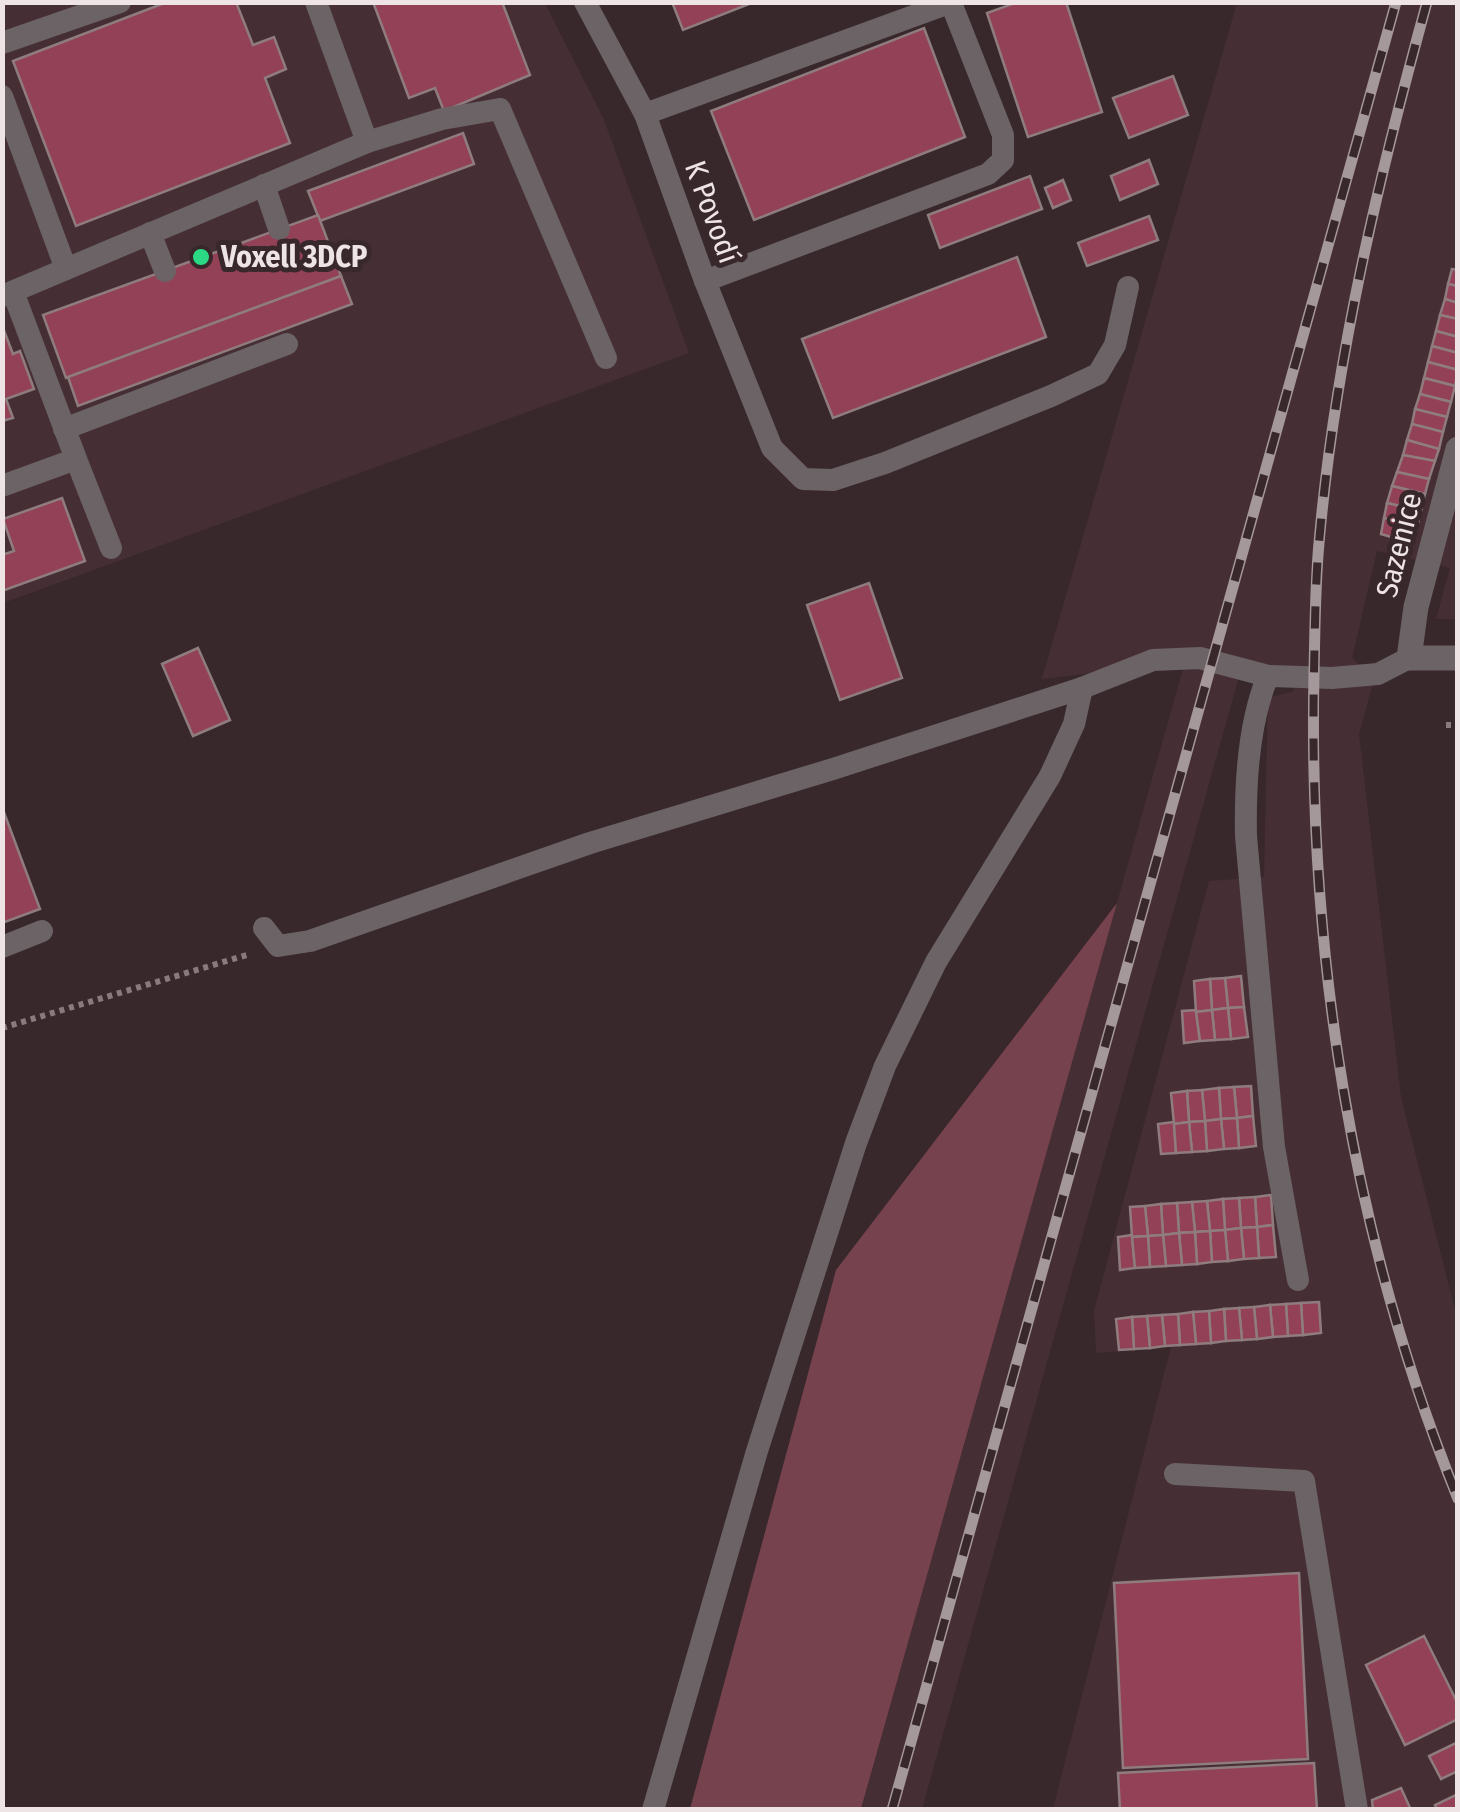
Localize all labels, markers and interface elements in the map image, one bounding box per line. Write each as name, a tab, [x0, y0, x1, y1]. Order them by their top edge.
street label: K Povodí	[677, 156, 747, 268]
place label: Voxell 3DCP	[220, 239, 367, 275]
marker: Voxell 3DCP	[190, 246, 212, 268]
street label: Sazenice	[1369, 489, 1429, 601]

